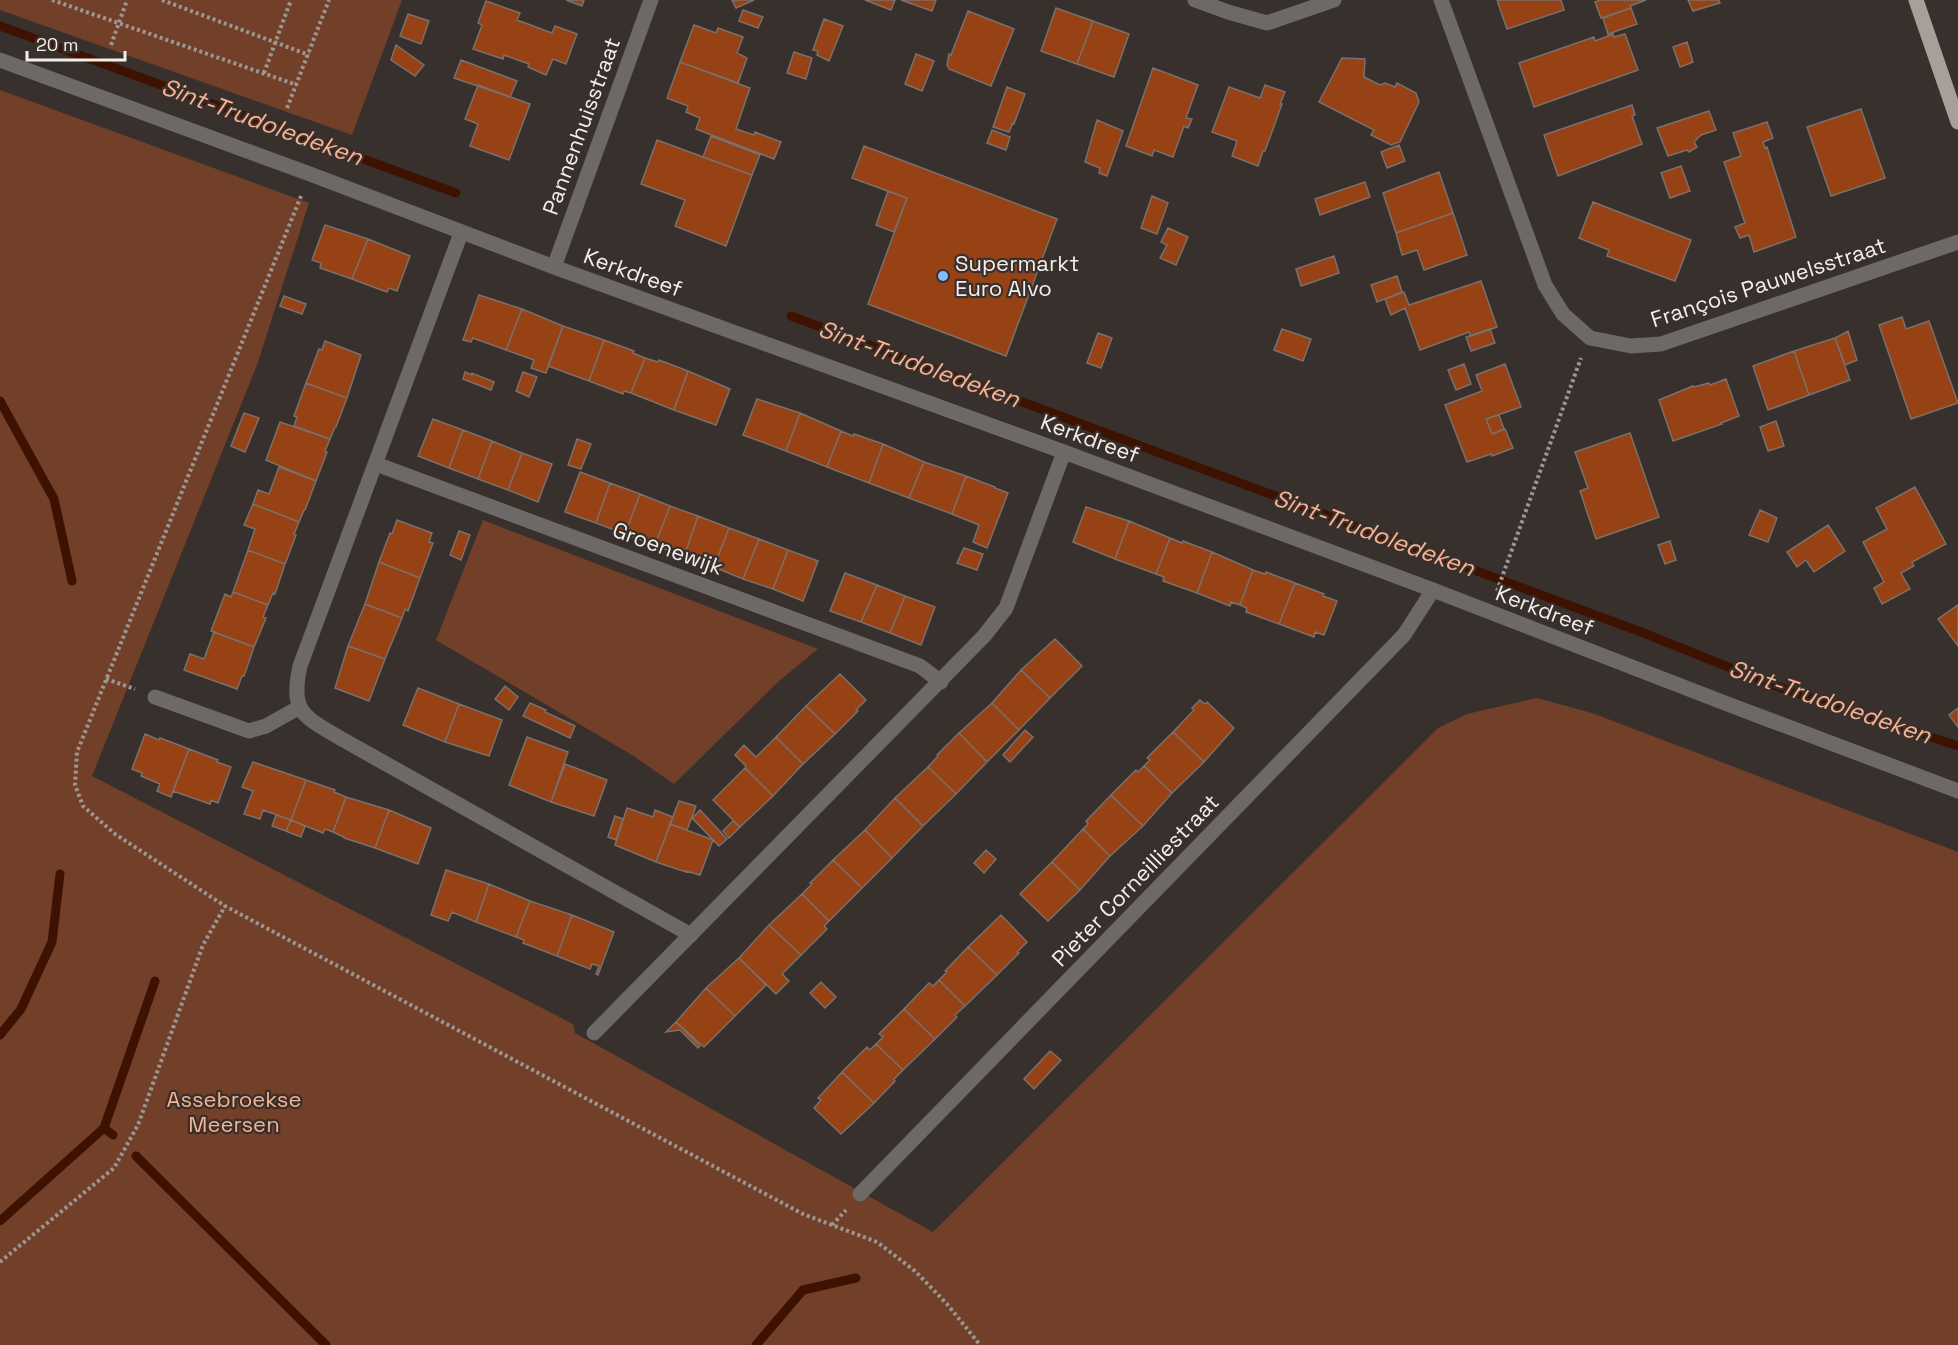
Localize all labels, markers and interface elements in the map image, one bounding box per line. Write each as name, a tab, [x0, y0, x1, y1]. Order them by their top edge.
scale bar	[27, 24, 124, 62]
text: 20 m	[36, 33, 79, 56]
street label: Pannenhuisstraat	[536, 33, 626, 219]
water label: Sint-Trudoledeken	[157, 71, 368, 173]
street label: François Pauwelsstraat	[1647, 231, 1889, 333]
street label: Kerkdreef	[580, 241, 686, 303]
place label: Supermarkt Euro Alvo	[955, 249, 1079, 302]
marker: Supermarkt Euro Alvo	[936, 269, 950, 283]
water label: Sint-Trudoledeken	[814, 313, 1025, 415]
street label: Kerkdreef	[1037, 407, 1143, 469]
water label: Sint-Trudoledeken	[1269, 482, 1480, 584]
street label: Groenewijk	[609, 515, 727, 581]
street label: Kerkdreef	[1492, 578, 1598, 642]
water label: Sint-Trudoledeken	[1725, 652, 1937, 751]
street label: Pieter Corneilliestraat	[1045, 788, 1225, 972]
park label: Assebroekse Meersen	[167, 1085, 301, 1138]

